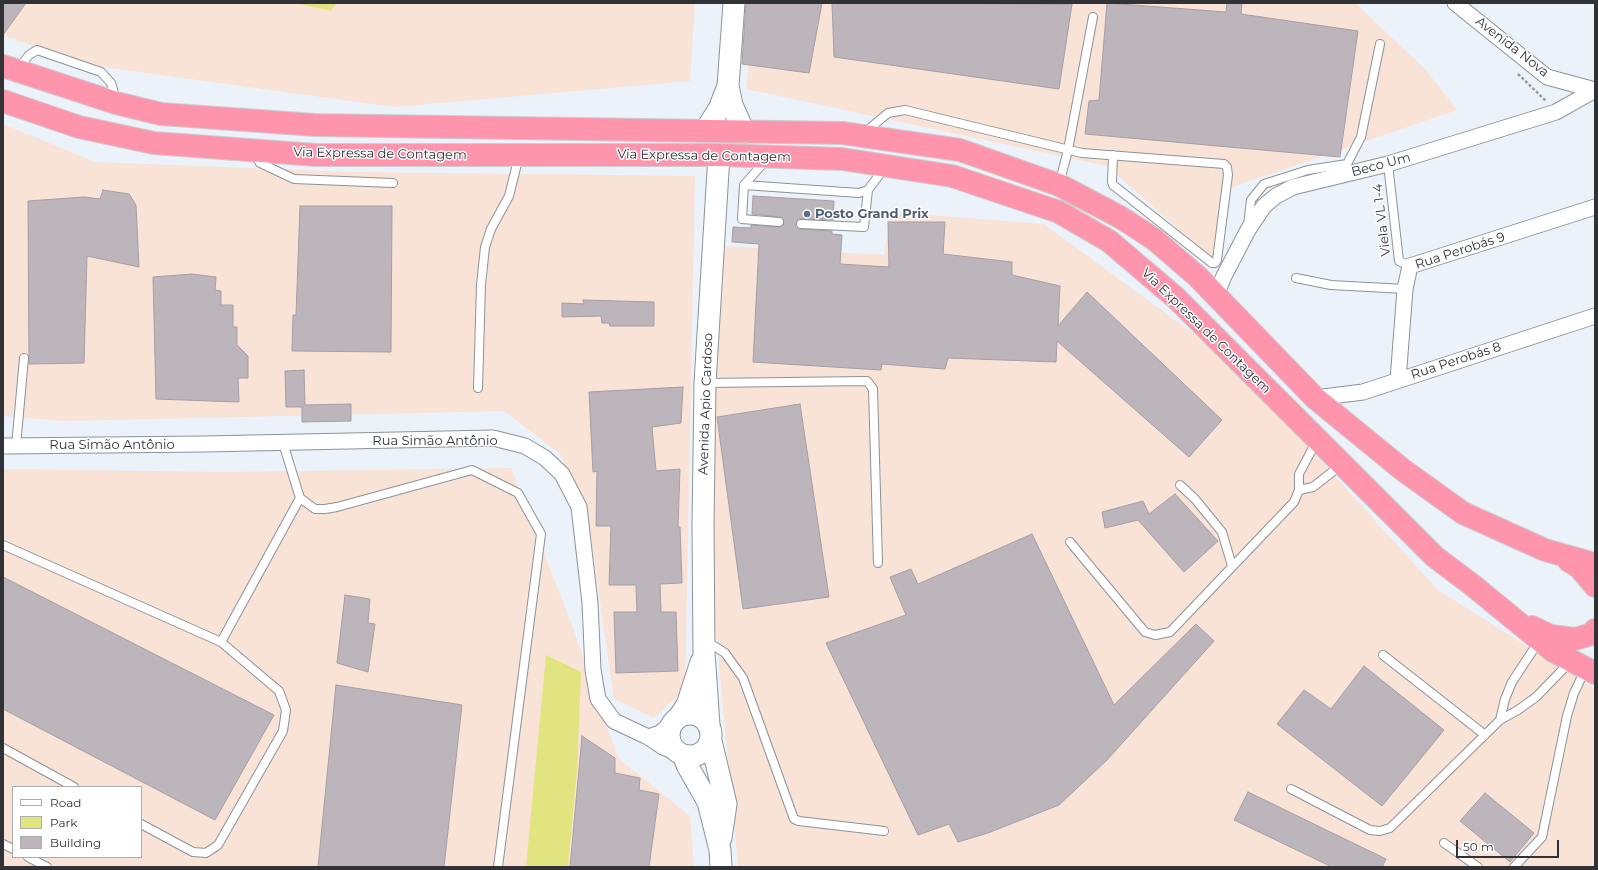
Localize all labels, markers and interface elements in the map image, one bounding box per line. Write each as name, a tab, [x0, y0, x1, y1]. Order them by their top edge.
street label: Avenida Nova	[1472, 14, 1552, 80]
street label: Via Expressa de Contagem	[293, 145, 467, 163]
street label: Via Expressa de Contagem	[617, 147, 791, 165]
street label: Beco Um	[1350, 150, 1412, 180]
street label: Viela VL 1-4	[1370, 183, 1394, 257]
place label: Posto Grand Prix	[815, 206, 929, 222]
marker: Posto Grand Prix	[802, 209, 812, 219]
street label: Rua Perobás 9	[1413, 229, 1507, 273]
street label: Via Expressa de Contagem	[1138, 265, 1274, 397]
street label: Avenida Apio Cardoso	[696, 333, 716, 475]
street label: Rua Perobás 8	[1409, 339, 1503, 383]
street label: Rua Simão Antônio	[372, 433, 498, 449]
street label: Rua Simão Antônio	[49, 437, 175, 453]
legend	[12, 786, 142, 858]
text: Road	[50, 795, 81, 810]
text: Park	[50, 815, 77, 830]
scale bar	[1458, 832, 1561, 858]
text: Building	[50, 835, 101, 850]
text: 50 m	[1463, 839, 1494, 854]

